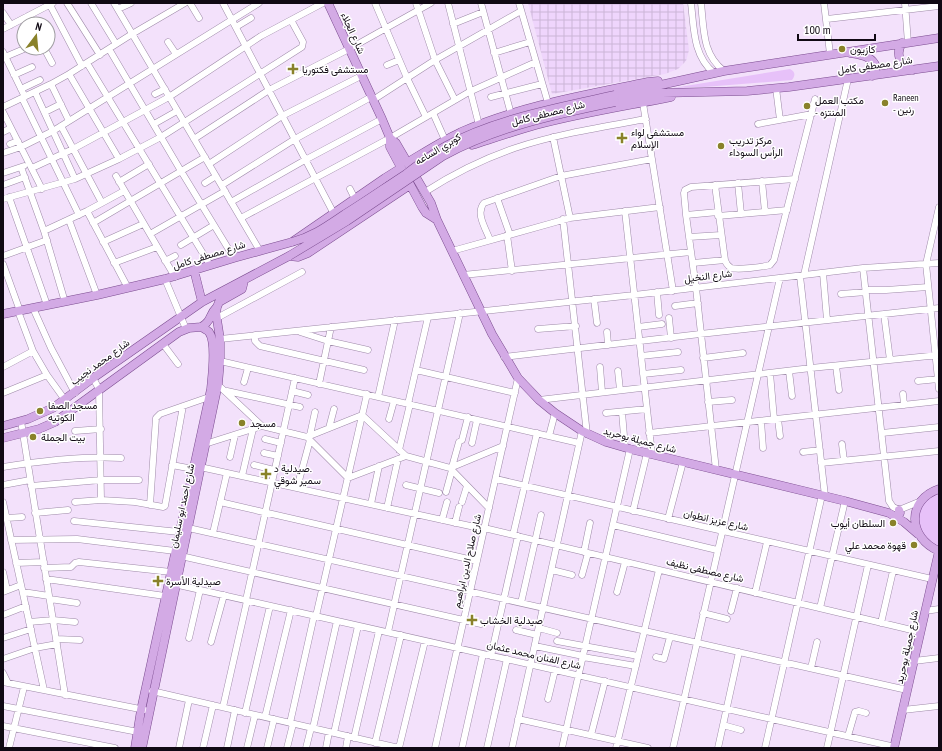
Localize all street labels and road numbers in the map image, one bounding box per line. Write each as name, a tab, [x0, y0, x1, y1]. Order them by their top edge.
street label: شارع الجلاء	[338, 10, 368, 56]
street label: شارع مصطفى كامل	[837, 53, 913, 77]
street label: شارع مصطفى كامل	[510, 98, 586, 128]
street label: كوبري الساعه	[413, 130, 465, 170]
street label: شارع مصطفى كامل	[171, 238, 247, 272]
street label: شارع النخيل	[683, 267, 733, 285]
street label: شارع محمد نجيب	[68, 336, 132, 388]
street label: شارع جميلة بوحريد	[602, 424, 678, 456]
street label: شارع احمد ابو سليمان	[167, 462, 197, 549]
street label: شارع عزيز انطوان	[682, 506, 750, 534]
street label: شارع صلاح الدين ابراهيم	[450, 512, 484, 609]
street label: شارع مصطفى نظيف	[665, 555, 745, 585]
street label: شارع جميلة بوحريد	[893, 609, 921, 685]
street label: شارع الفنان محمد عثمان	[486, 638, 583, 672]

